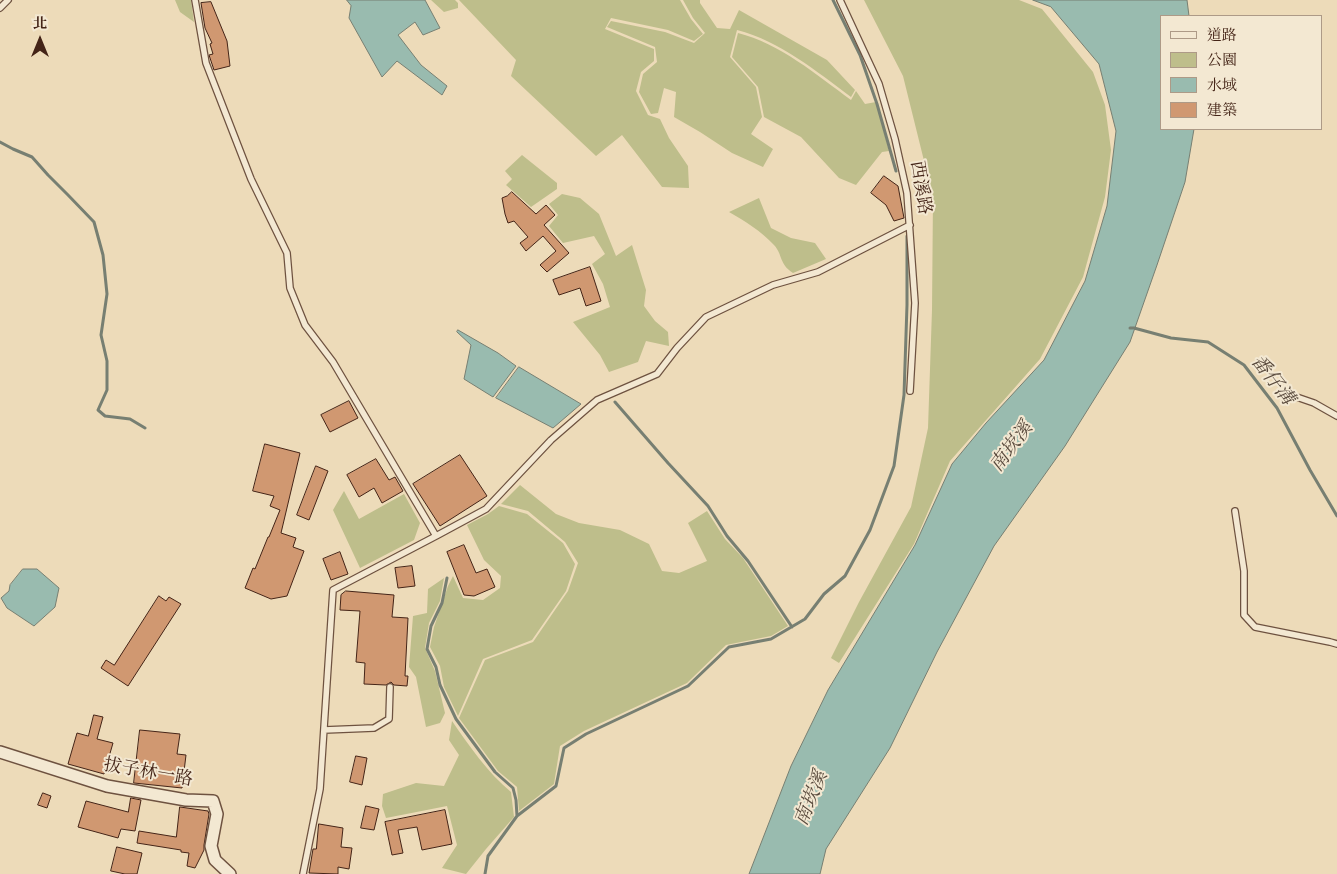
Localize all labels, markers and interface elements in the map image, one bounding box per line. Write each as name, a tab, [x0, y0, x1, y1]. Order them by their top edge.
north arrow	[15, 15, 65, 65]
text: 北	[33, 15, 47, 34]
legend	[1160, 15, 1322, 130]
text: 道路	[1207, 26, 1237, 47]
text: 公園	[1207, 51, 1237, 72]
text: 水域	[1207, 76, 1237, 97]
text: 建築	[1207, 101, 1237, 122]
street label: 西溪路	[904, 160, 934, 216]
water label: 番仔溝	[1244, 352, 1298, 410]
water label: 南崁溪	[987, 418, 1039, 478]
street label: 拔子林一路	[102, 756, 194, 792]
water label: 南崁溪	[792, 768, 834, 830]

